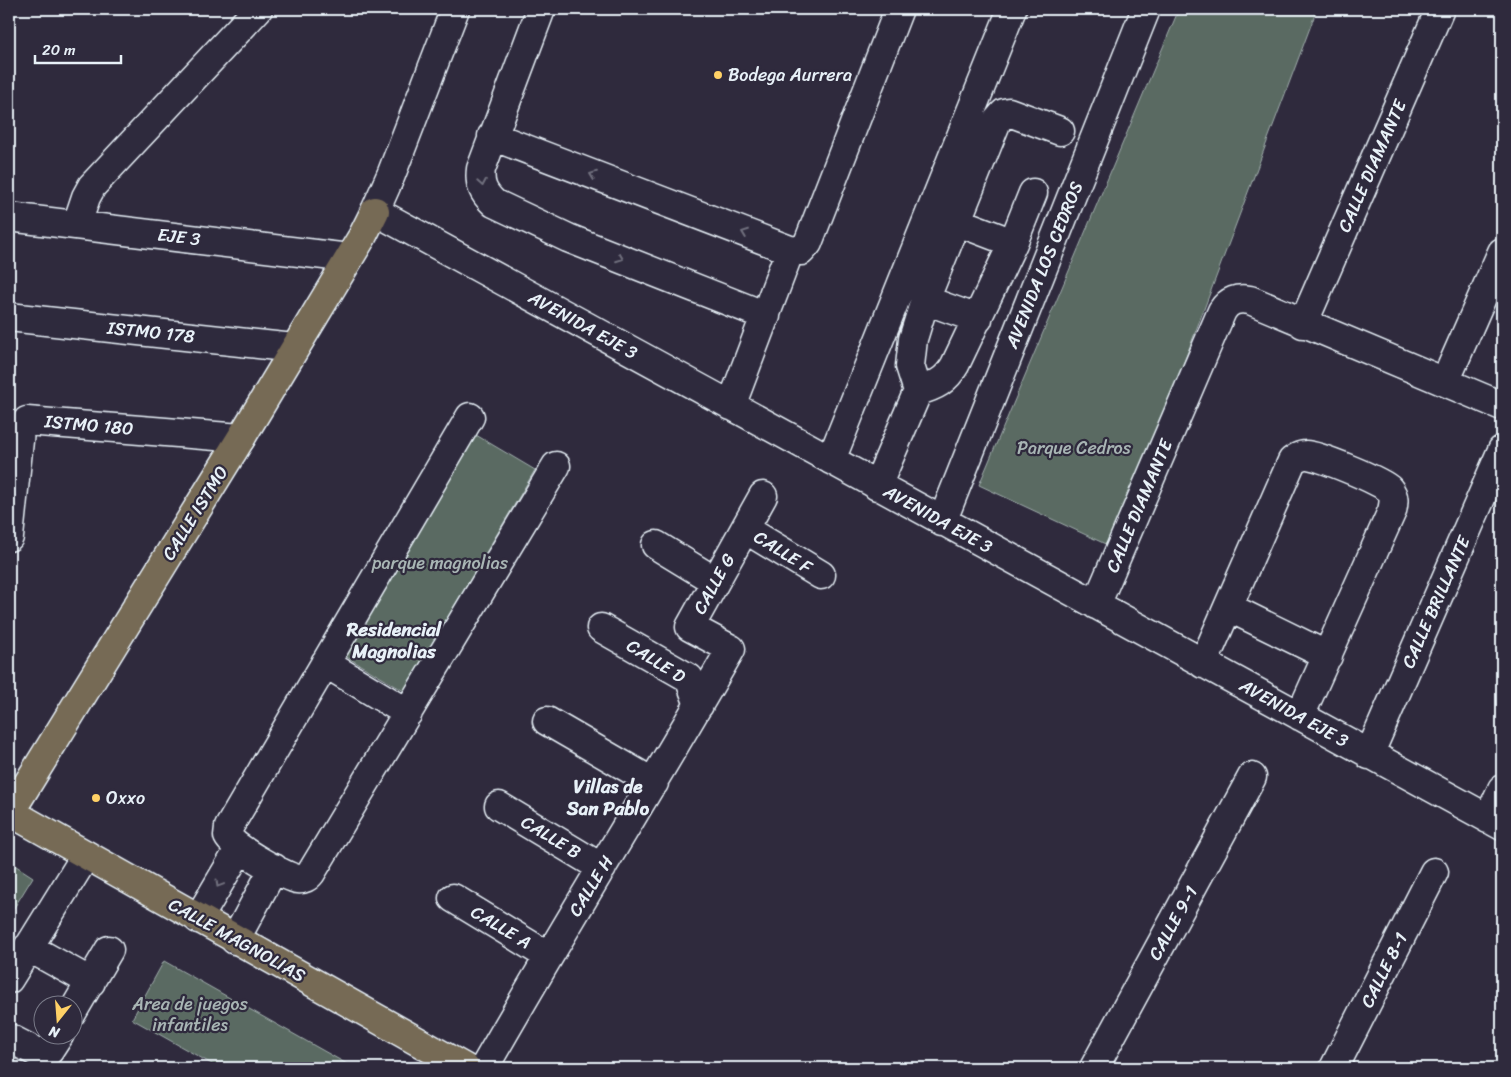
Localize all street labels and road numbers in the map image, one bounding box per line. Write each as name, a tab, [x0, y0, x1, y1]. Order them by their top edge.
street label: CALLE DIAMANTE	[1328, 94, 1416, 237]
street label: AVENIDA LOS CEDROS	[996, 176, 1092, 354]
street label: EJE 3	[156, 219, 202, 256]
street label: AVENIDA EJE 3	[521, 281, 644, 368]
street label: ISTMO 178	[105, 311, 196, 353]
street label: ISTMO 180	[42, 405, 135, 445]
street label: CALLE DIAMANTE	[1096, 433, 1182, 578]
street label: CALLE ISTMO	[153, 459, 237, 567]
street label: AVENIDA EJE 3	[876, 475, 999, 562]
street label: CALLE F	[747, 521, 820, 583]
street label: CALLE BRILLANTE	[1392, 530, 1480, 673]
street label: CALLE G	[684, 547, 744, 620]
street label: CALLE D	[620, 630, 692, 692]
street label: AVENIDA EJE 3	[1232, 669, 1355, 756]
street label: CALLE B	[515, 806, 587, 868]
street label: CALLE H	[560, 849, 622, 923]
street label: CALLE 9-1	[1139, 879, 1207, 966]
street label: CALLE MAGNOLIAS	[162, 889, 312, 991]
street label: CALLE A	[464, 896, 538, 958]
street label: CALLE 8-1	[1351, 926, 1417, 1013]

